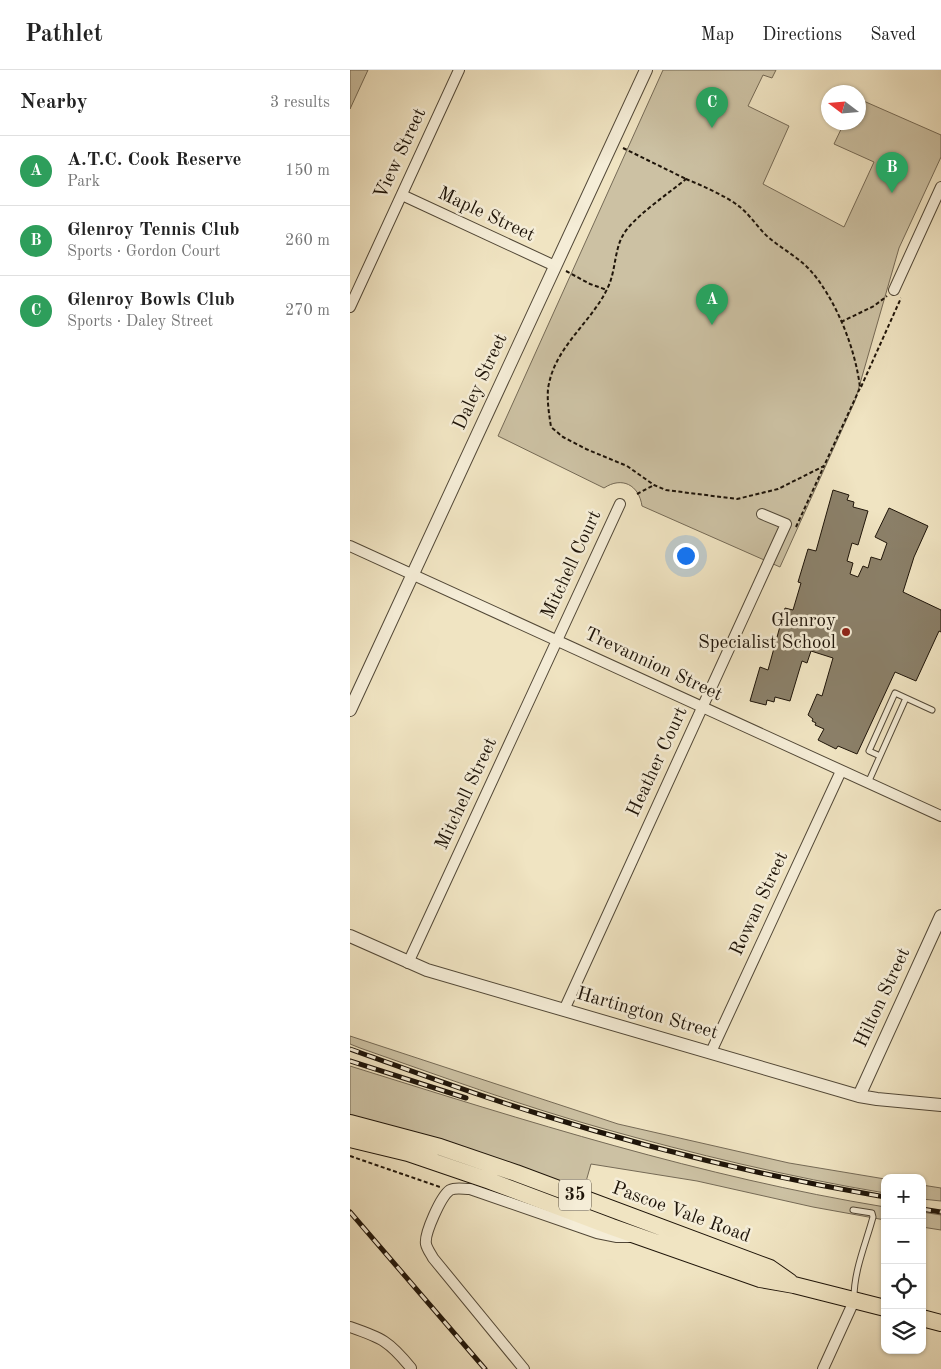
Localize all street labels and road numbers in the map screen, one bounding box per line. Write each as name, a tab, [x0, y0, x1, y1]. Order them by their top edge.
street label: View Street	[372, 106, 430, 202]
street label: Maple Street	[435, 184, 537, 246]
street label: Daley Street	[450, 331, 512, 433]
street label: Mitchell Court	[539, 508, 605, 622]
street label: Trevannion Street	[581, 625, 725, 705]
street label: Heather Court	[624, 704, 692, 820]
street label: Mitchell Street	[433, 735, 501, 853]
street label: Rowan Street	[728, 849, 792, 959]
street label: Hilton Street	[852, 945, 914, 1051]
street label: Hartington Street	[574, 985, 720, 1043]
street label: Pascoe Vale Road	[609, 1179, 753, 1247]
road number: 35	[559, 1180, 591, 1210]

